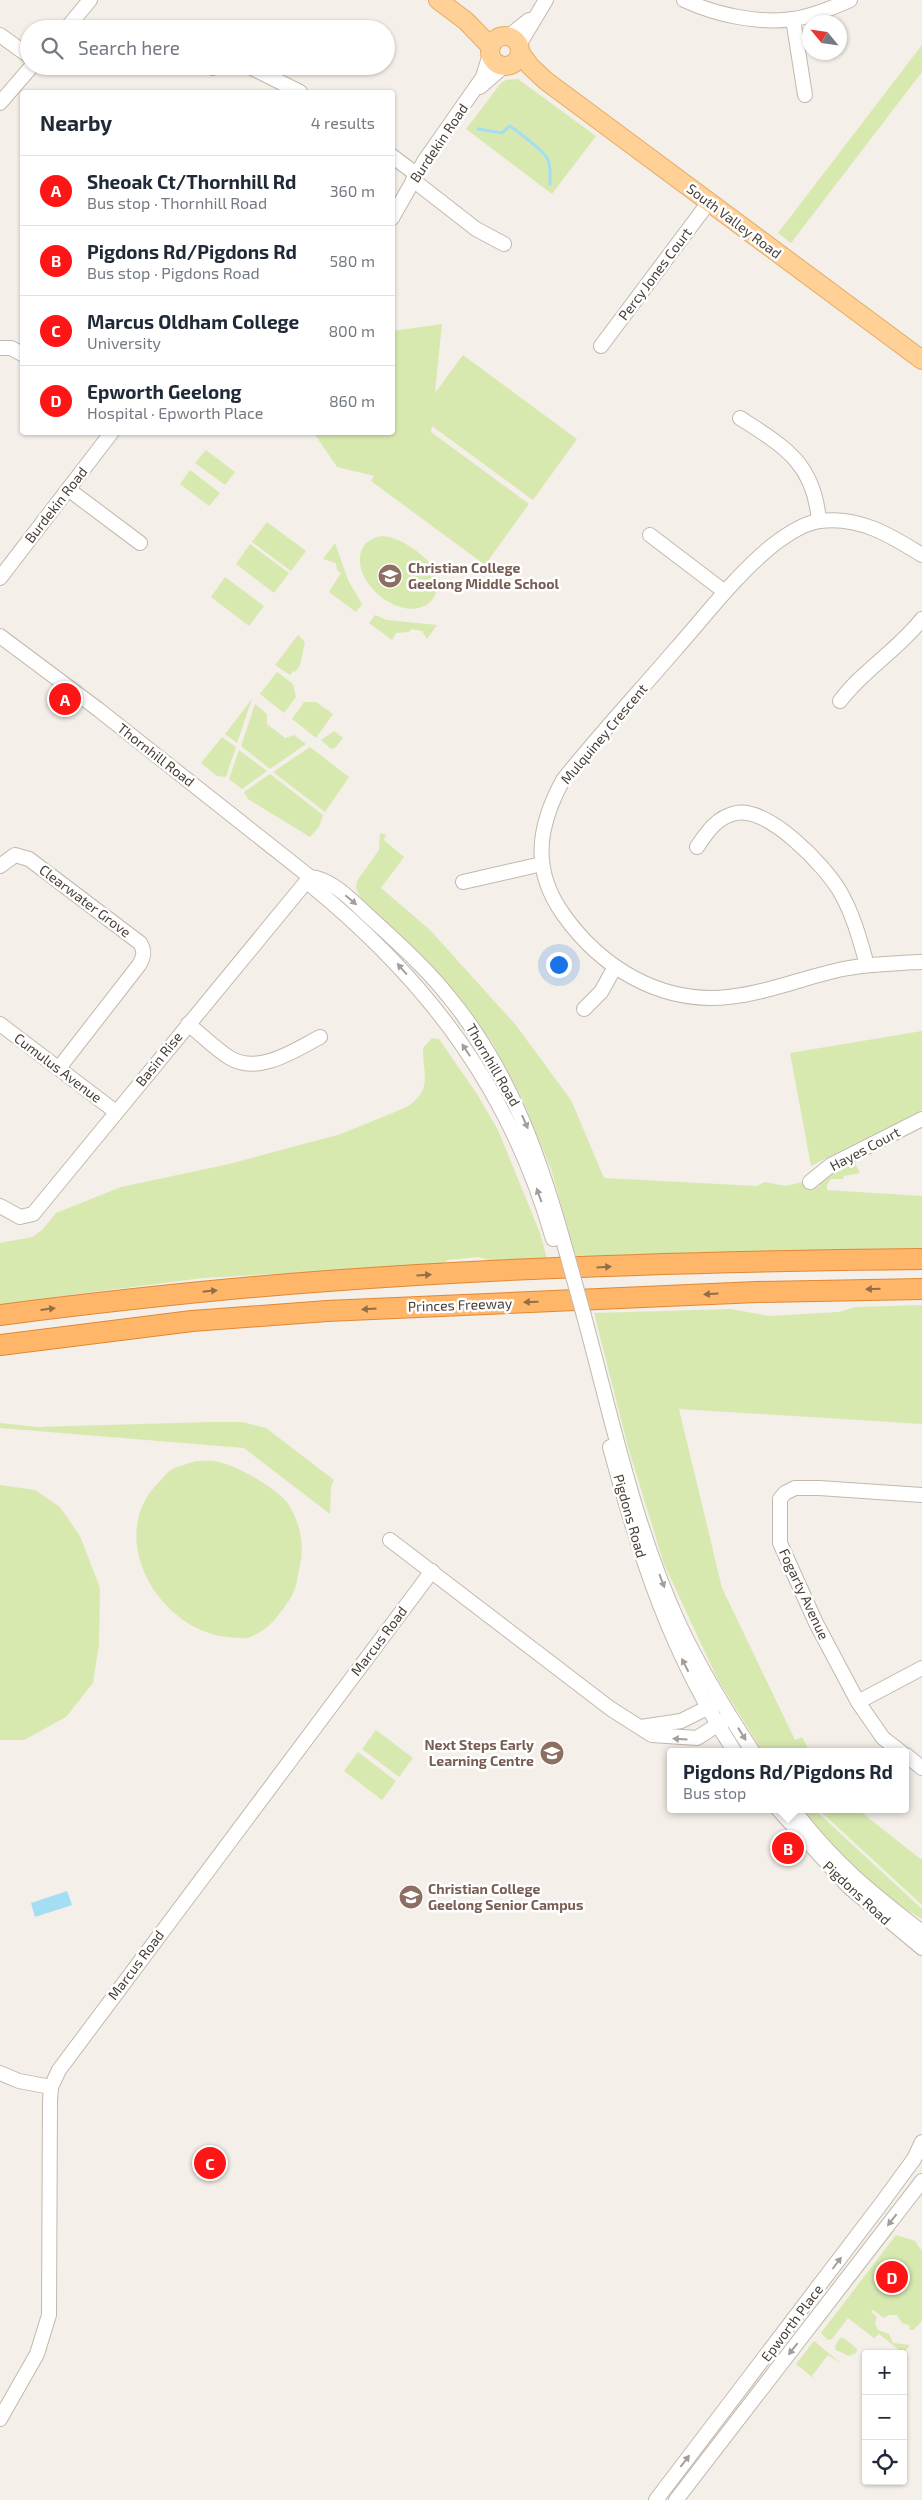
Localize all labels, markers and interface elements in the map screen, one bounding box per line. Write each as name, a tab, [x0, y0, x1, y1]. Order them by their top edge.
north arrow	[802, 15, 847, 60]
search box	[20, 20, 395, 75]
icon: search	[38, 34, 66, 62]
text: Search here	[78, 36, 180, 59]
street label: Burdekin Road	[406, 100, 471, 186]
text: Nearby	[40, 110, 112, 135]
text: 4 results	[311, 113, 375, 132]
text: Sheoak Ct/Thornhill Rd	[87, 170, 296, 193]
street label: South Valley Road	[684, 179, 785, 262]
text: A	[51, 181, 61, 200]
text: 360 m	[330, 181, 375, 200]
text: Bus stop · Thornhill Road	[87, 193, 267, 212]
street label: Percy Jones Court	[614, 224, 695, 323]
text: Pigdons Rd/Pigdons Rd	[87, 240, 297, 263]
text: B	[51, 251, 61, 270]
text: 580 m	[329, 251, 375, 270]
text: Bus stop · Pigdons Road	[87, 263, 260, 282]
text: Marcus Oldham College	[87, 310, 299, 333]
text: C	[51, 321, 61, 340]
text: 800 m	[328, 321, 375, 340]
text: University	[87, 333, 161, 352]
text: Epworth Geelong	[87, 380, 242, 403]
text: D	[51, 391, 61, 410]
text: 860 m	[329, 391, 375, 410]
text: Hospital · Epworth Place	[87, 403, 263, 422]
street label: Burdekin Road	[21, 463, 91, 546]
place label: Christian College Geelong Middle School	[408, 559, 559, 592]
school or university icon: Christian College Geelong Middle School	[377, 563, 403, 589]
pin: A	[49, 680, 81, 718]
street label: Mulquiney Crescent	[557, 680, 650, 787]
street label: Thornhill Road	[114, 719, 198, 790]
street label: Clearwater Grove	[36, 861, 134, 941]
one-way arrow	[344, 895, 357, 906]
your location	[546, 952, 572, 978]
one-way arrow	[397, 963, 408, 975]
street label: Thornhill Road	[463, 1020, 524, 1109]
street label: Basin Rise	[132, 1028, 186, 1089]
street label: Cumulus Avenue	[11, 1029, 105, 1106]
one-way arrow	[461, 1043, 471, 1056]
one-way arrow	[521, 1115, 529, 1129]
street label: Hayes Court	[827, 1123, 903, 1174]
one-way arrow	[535, 1187, 542, 1202]
one-way arrow	[596, 1262, 612, 1270]
one-way arrow	[417, 1271, 433, 1279]
one-way arrow	[865, 1285, 881, 1293]
one-way arrow	[202, 1287, 218, 1295]
one-way arrow	[703, 1291, 719, 1299]
street label: Princes Freeway	[408, 1294, 513, 1315]
one-way arrow	[523, 1298, 539, 1306]
one-way arrow	[41, 1305, 57, 1313]
one-way arrow	[360, 1306, 376, 1314]
street label: Pigdons Road	[610, 1472, 651, 1560]
street label: Fogarty Avenue	[776, 1546, 833, 1642]
one-way arrow	[658, 1574, 666, 1589]
street label: Marcus Road	[347, 1603, 410, 1679]
one-way arrow	[681, 1657, 689, 1672]
one-way arrow	[737, 1727, 746, 1741]
one-way arrow	[672, 1734, 688, 1742]
place label: Next Steps Early Learning Centre	[424, 1736, 534, 1769]
school or university icon: Next Steps Early Learning Centre	[539, 1740, 565, 1766]
popup	[667, 1748, 909, 1813]
text: Pigdons Rd/Pigdons Rd	[683, 1760, 893, 1783]
text: Bus stop	[683, 1783, 746, 1802]
pin: B	[772, 1829, 804, 1867]
street label: Pigdons Road	[820, 1857, 895, 1928]
place label: Christian College Geelong Senior Campus	[428, 1880, 583, 1913]
school or university icon: Christian College Geelong Senior Campus	[398, 1884, 424, 1910]
street label: Marcus Road	[104, 1927, 167, 2003]
pin: C	[194, 2144, 226, 2182]
one-way arrow	[887, 2213, 898, 2226]
one-way arrow	[832, 2257, 843, 2270]
pin: D	[876, 2258, 908, 2296]
street label: Epworth Place	[757, 2281, 826, 2365]
one-way arrow	[788, 2342, 798, 2356]
map controls	[862, 2350, 907, 2485]
button: +	[862, 2350, 907, 2395]
button: −	[862, 2395, 907, 2440]
button: locate	[862, 2440, 907, 2485]
one-way arrow	[680, 2455, 691, 2468]

